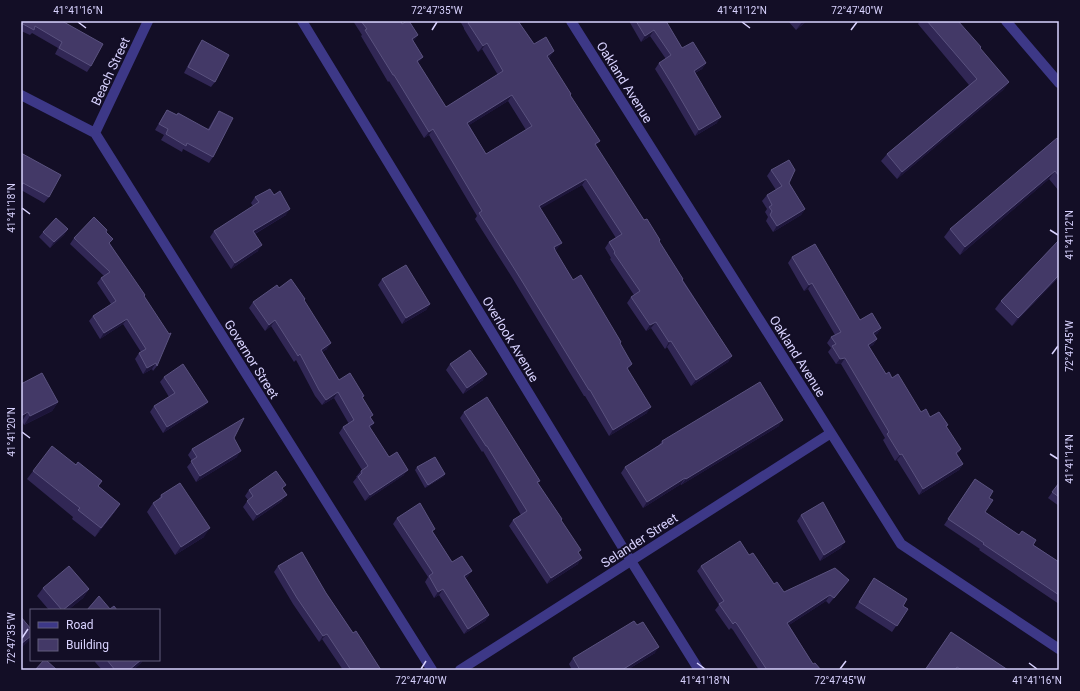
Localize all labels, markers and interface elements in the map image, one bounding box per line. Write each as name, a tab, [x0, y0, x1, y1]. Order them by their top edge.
text: 41°41'16"N	[53, 5, 103, 16]
text: 72°47'35"W	[411, 5, 463, 16]
text: 41°41'12"N	[717, 5, 767, 16]
text: 72°47'40"W	[831, 5, 883, 16]
street label: Beach Street	[88, 35, 133, 108]
street label: Oakland Avenue	[594, 39, 656, 126]
text: 41°41'18"N	[6, 183, 17, 233]
text: 41°41'12"N	[1064, 210, 1075, 260]
street label: Overlook Avenue	[479, 294, 542, 385]
street label: Oakland Avenue	[767, 313, 829, 400]
street label: Governor Street	[221, 317, 282, 401]
text: 72°47'45"W	[1064, 320, 1075, 372]
text: 41°41'20"N	[6, 407, 17, 457]
text: 41°41'14"N	[1064, 434, 1075, 484]
street label: Selander Street	[598, 510, 680, 571]
legend	[30, 609, 160, 661]
text: 72°47'35"W	[6, 612, 17, 664]
text: Road	[66, 618, 94, 632]
text: Building	[66, 638, 109, 652]
text: 72°47'40"W	[395, 675, 447, 686]
text: 41°41'18"N	[680, 675, 730, 686]
text: 72°47'45"W	[814, 675, 866, 686]
text: 41°41'16"N	[1012, 675, 1062, 686]

